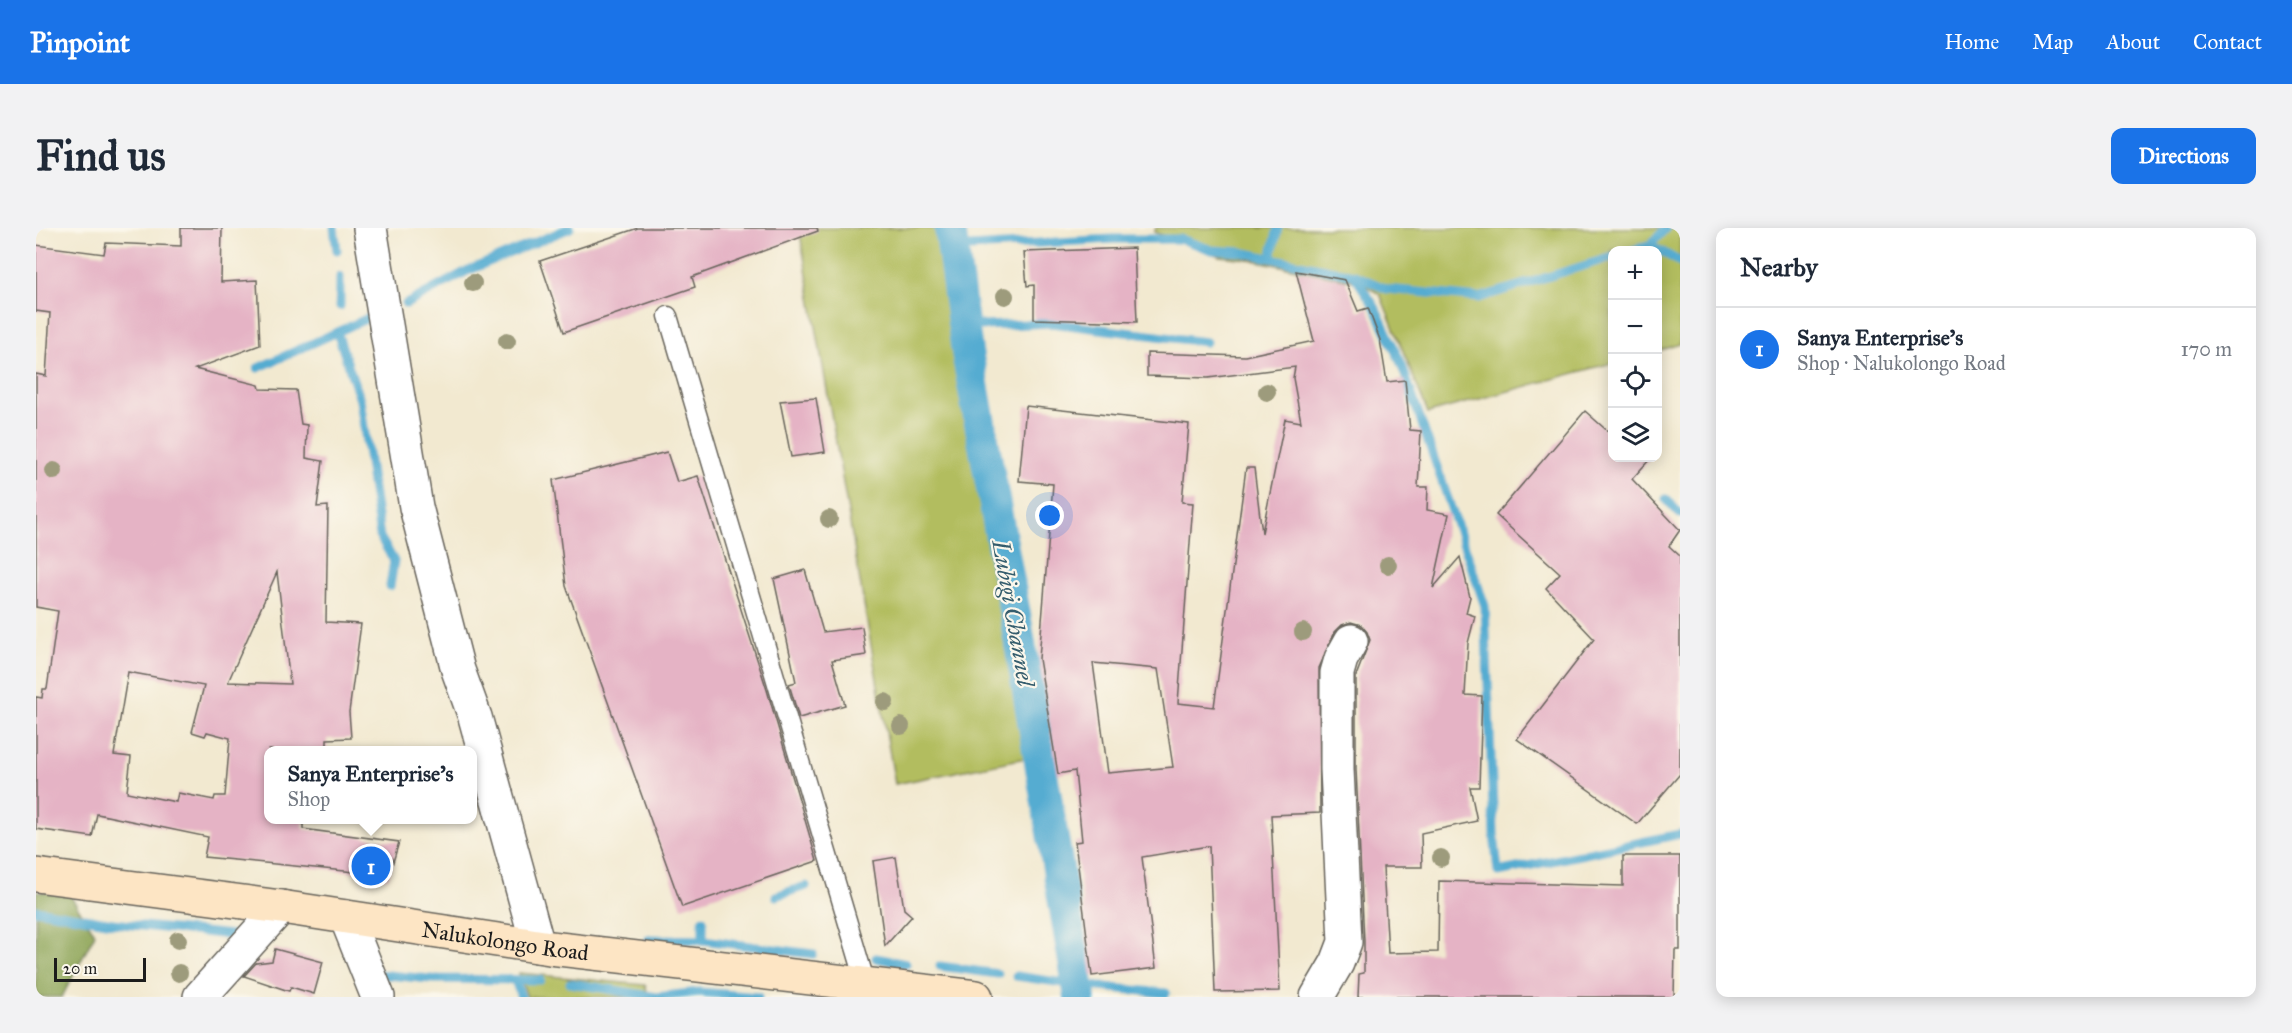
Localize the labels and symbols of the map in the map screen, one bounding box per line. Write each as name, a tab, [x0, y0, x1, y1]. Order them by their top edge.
your location	[1035, 501, 1064, 530]
water label: Lubigi Channel	[985, 537, 1041, 691]
pin: 1	[352, 844, 390, 888]
street label: Nalukolongo Road	[420, 915, 590, 966]
scale bar	[54, 955, 146, 982]

